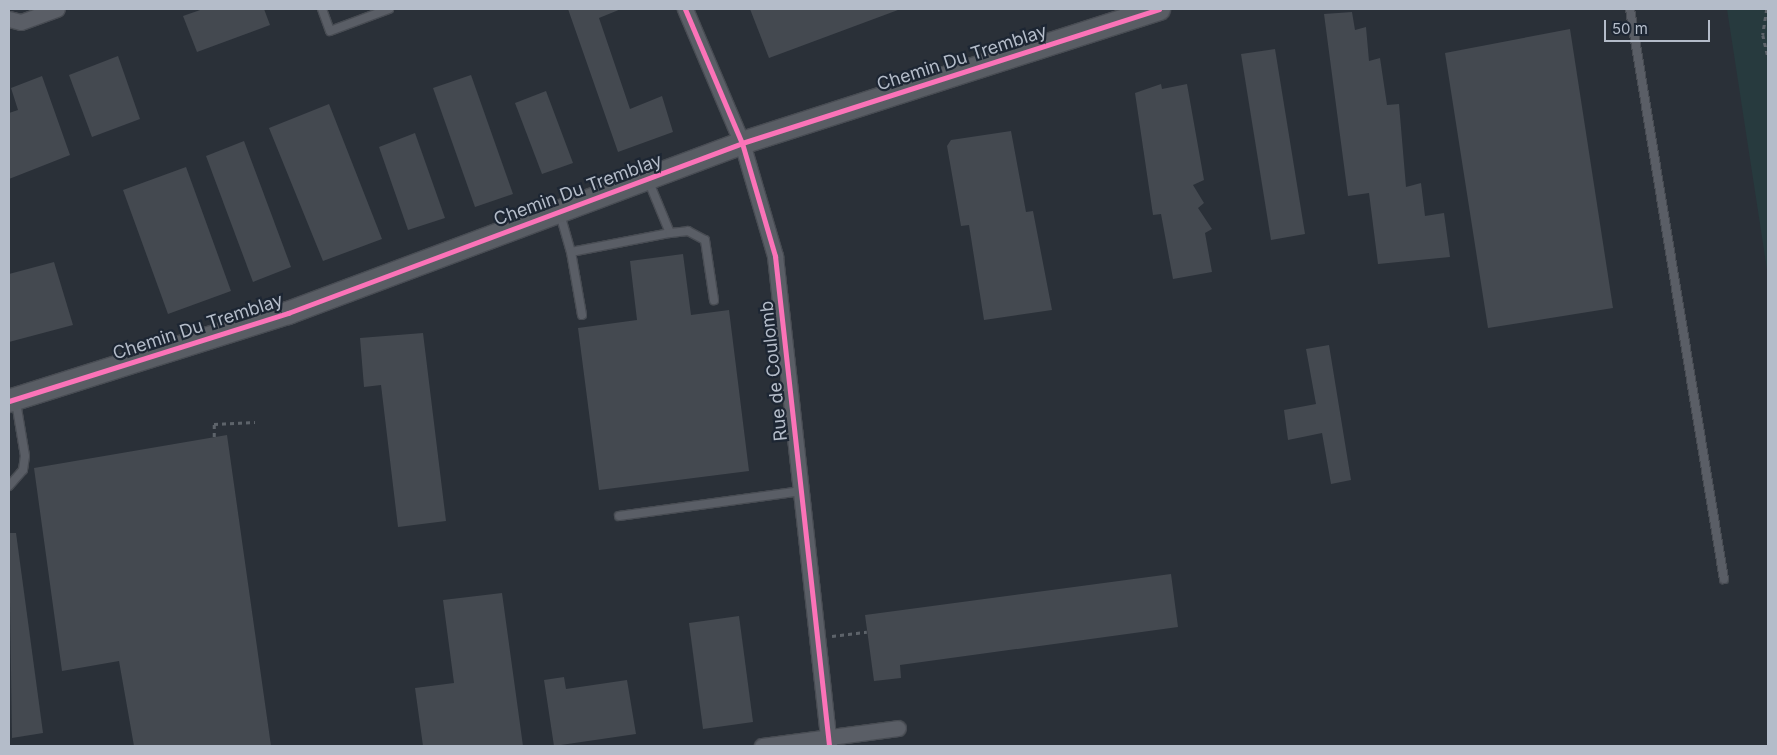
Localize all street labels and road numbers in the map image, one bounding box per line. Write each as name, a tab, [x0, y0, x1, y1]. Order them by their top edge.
street label: Chemin Du Tremblay	[874, 20, 1050, 96]
street label: Chemin Du Tremblay	[491, 149, 665, 231]
street label: Chemin Du Tremblay	[110, 289, 286, 365]
street label: Rue de Coulomb	[756, 300, 792, 442]

